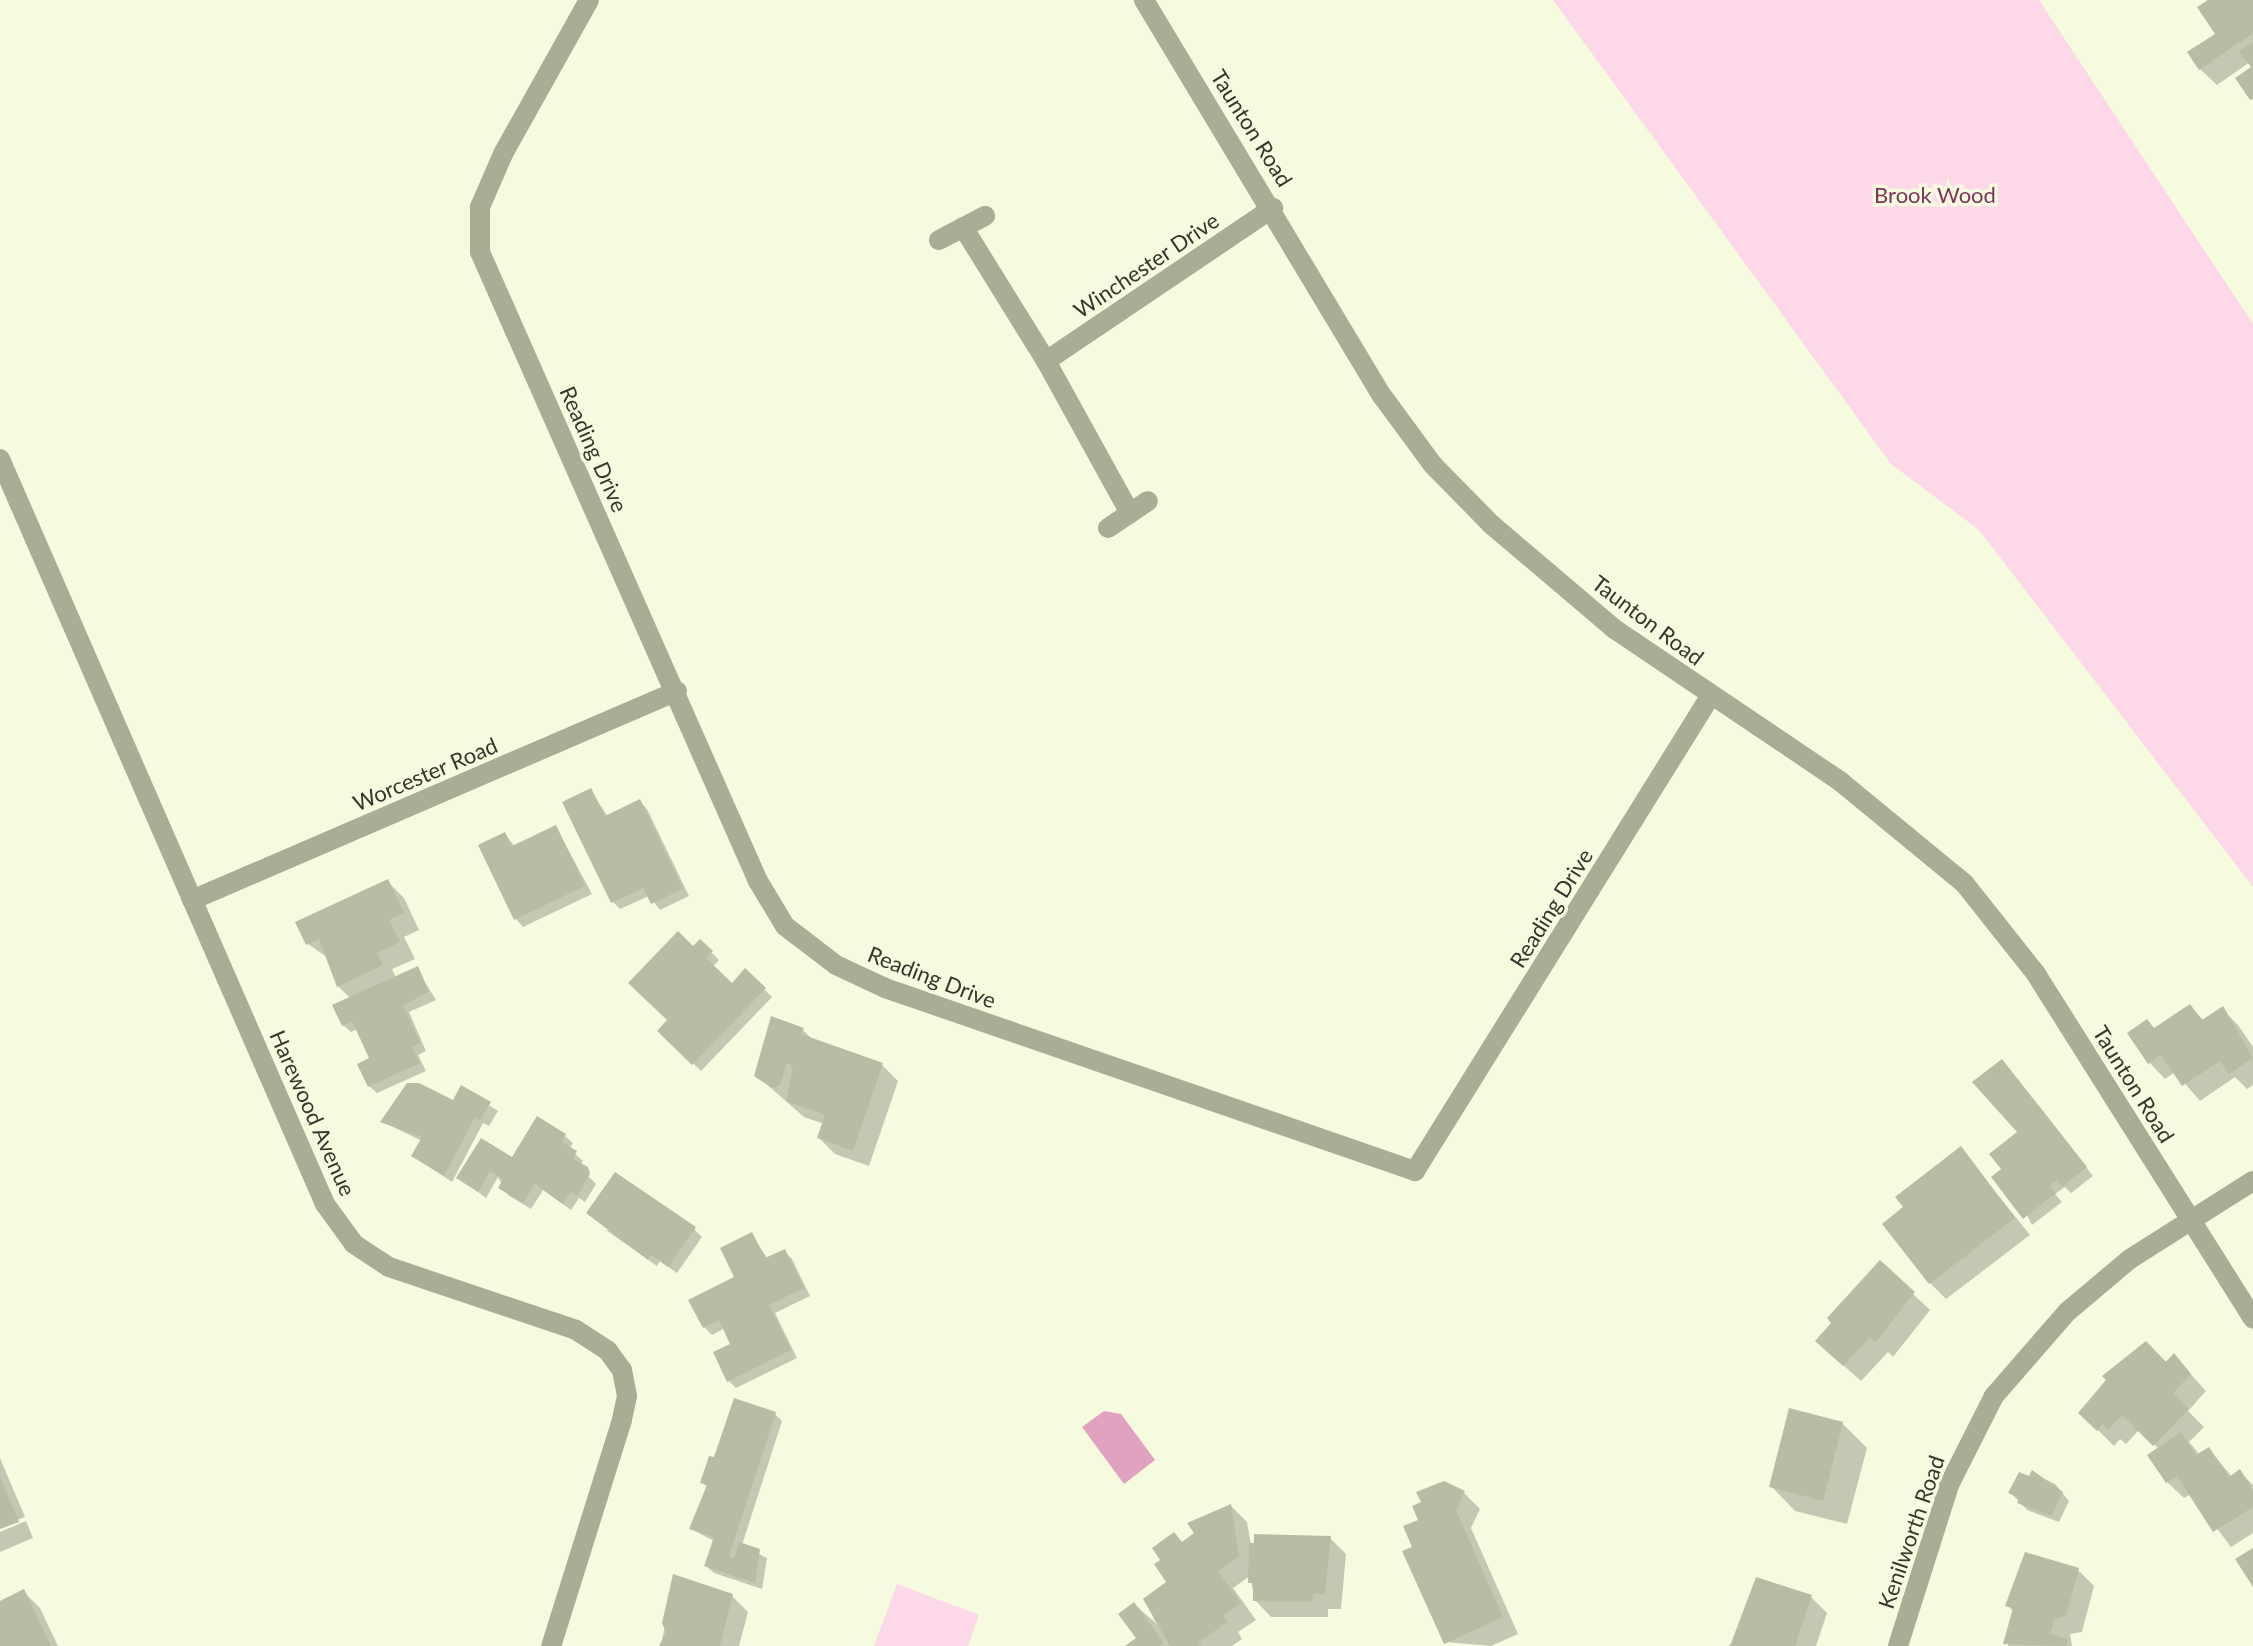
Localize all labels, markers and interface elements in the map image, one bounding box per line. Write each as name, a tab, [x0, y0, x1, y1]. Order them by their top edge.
street label: Taunton Road	[1206, 65, 1298, 191]
park label: Brook Wood	[1874, 182, 1996, 208]
street label: Winchester Drive	[1068, 207, 1224, 323]
street label: Reading Drive	[554, 382, 634, 516]
street label: Taunton Road	[1587, 569, 1709, 671]
street label: Worcester Road	[349, 732, 501, 816]
street label: Reading Drive	[1504, 844, 1598, 972]
street label: Reading Drive	[864, 940, 1000, 1014]
street label: Taunton Road	[2088, 1021, 2180, 1147]
street label: Harewood Avenue	[264, 1026, 362, 1200]
street label: Kenilworth Road	[1872, 1452, 1950, 1612]

